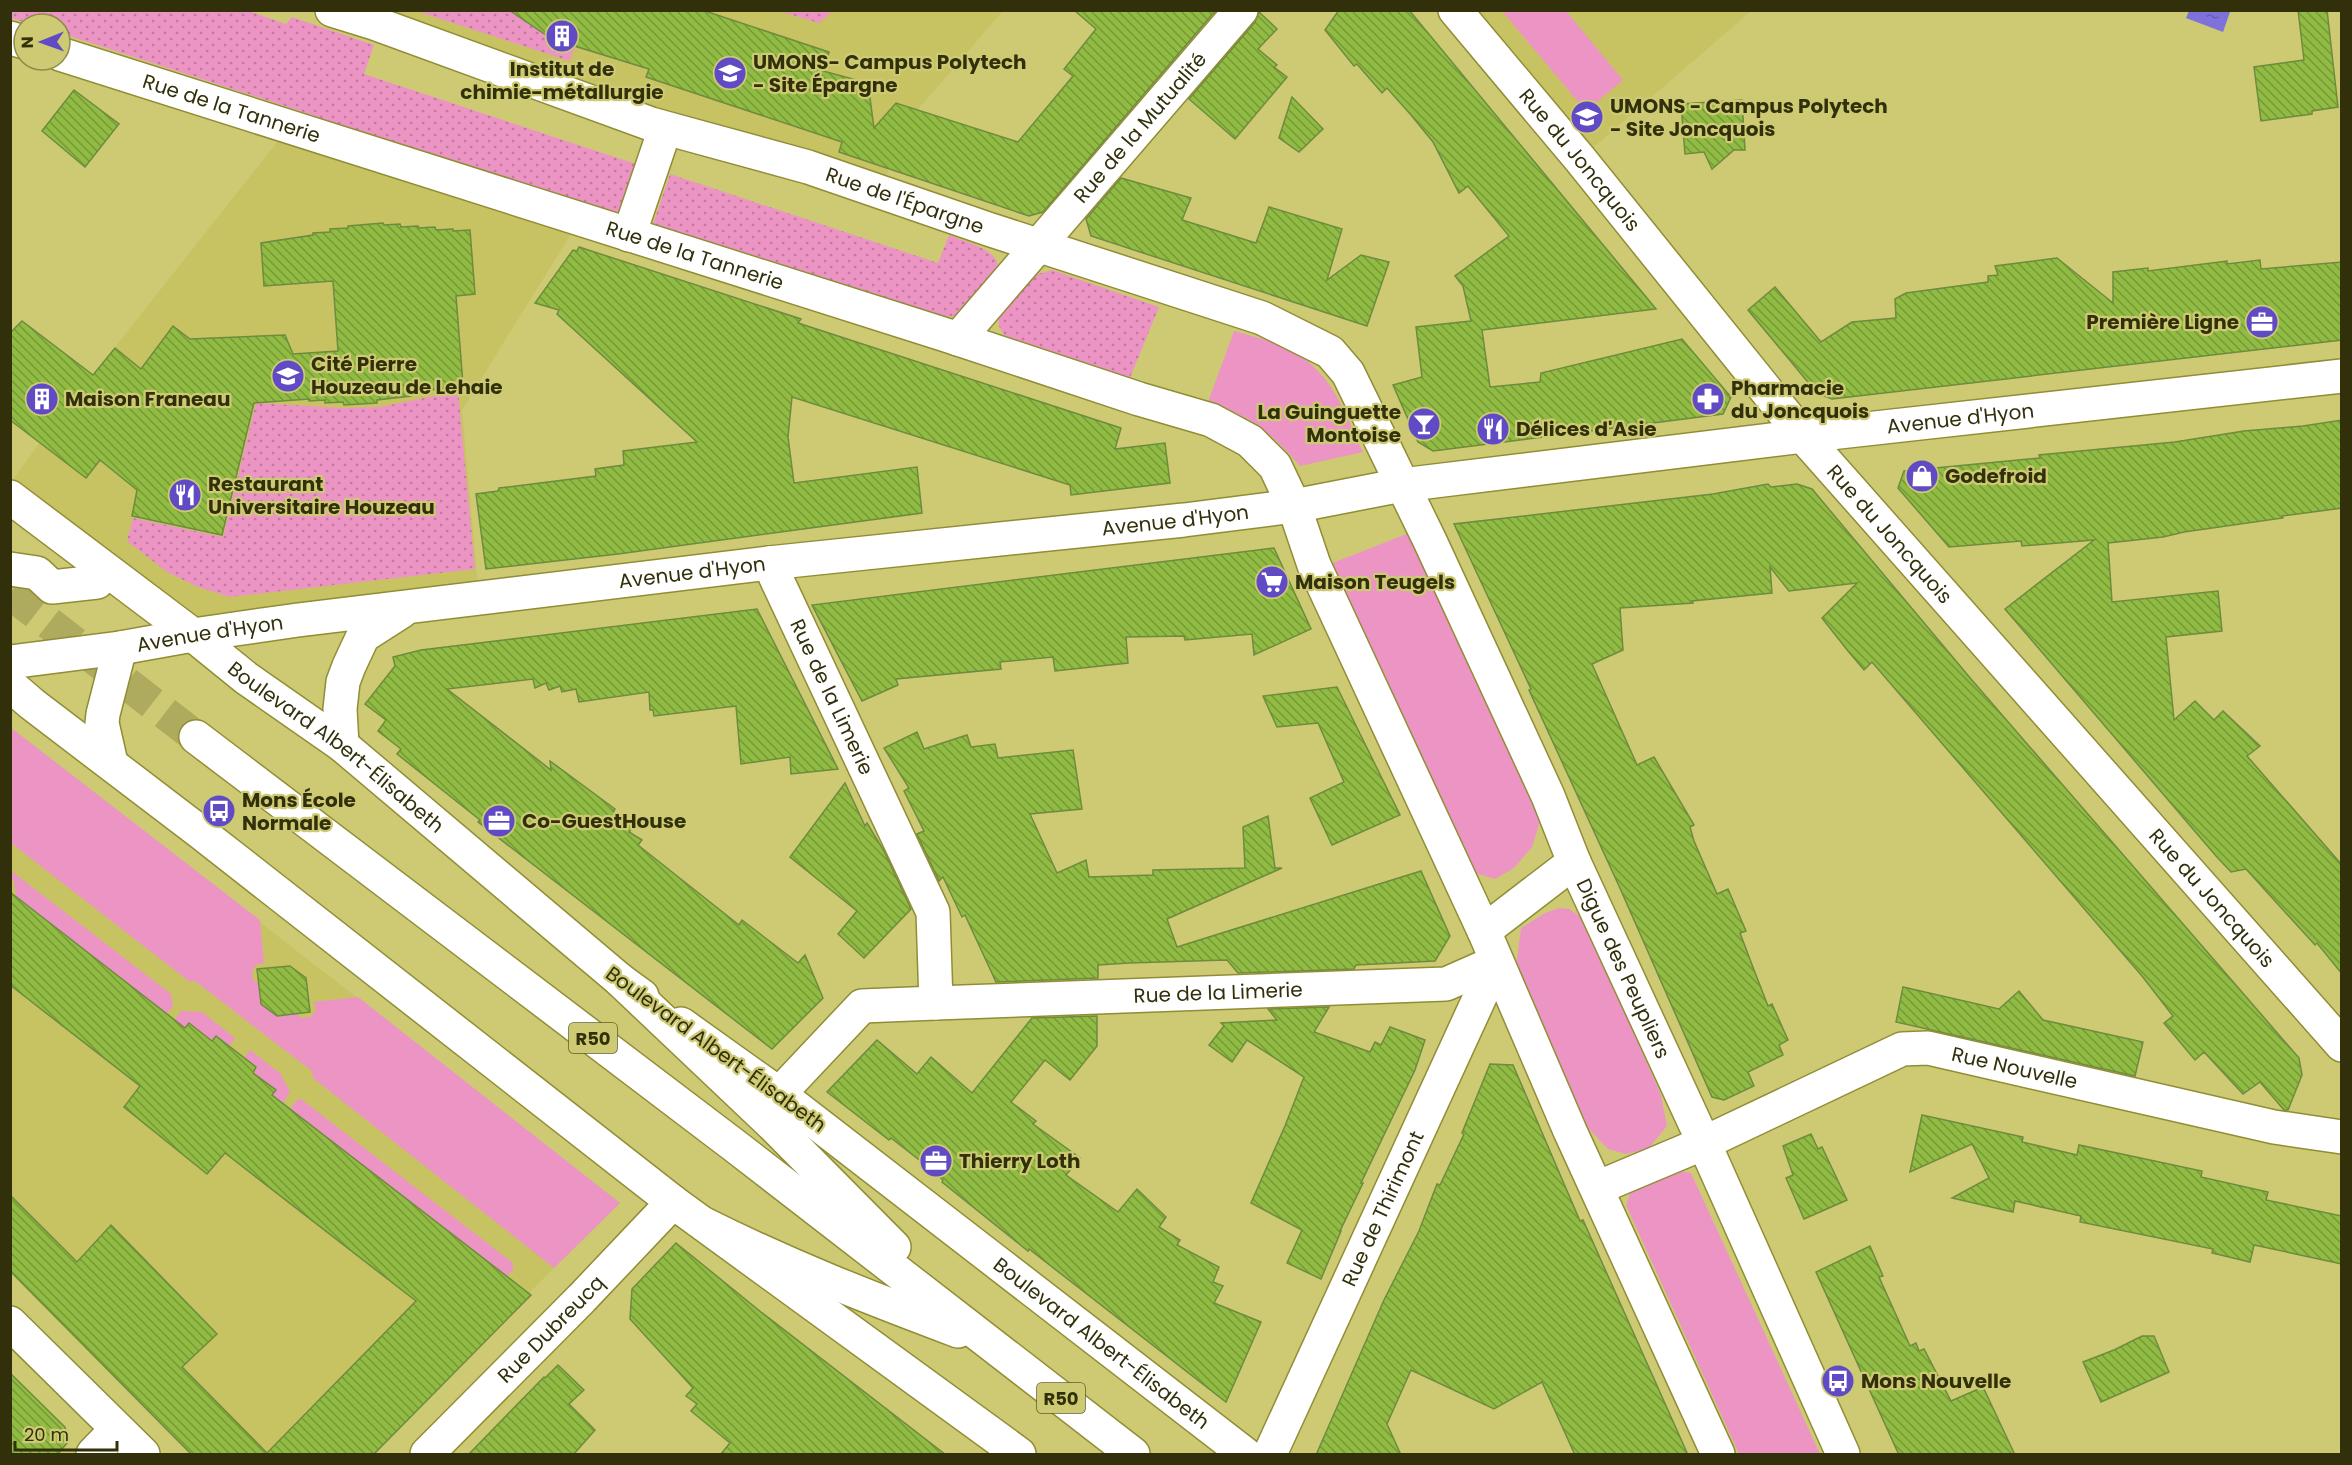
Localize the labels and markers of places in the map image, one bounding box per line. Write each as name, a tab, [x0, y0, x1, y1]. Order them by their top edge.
building icon: Institut de chimie-métallurgie	[544, 18, 580, 54]
place label: UMONS- Campus Polytech - Site Épargne	[753, 48, 1027, 99]
place label: Institut de chimie-métallurgie	[460, 55, 664, 106]
school or university icon: UMONS- Campus Polytech - Site Épargne	[712, 55, 748, 91]
place label: UMONS - Campus Polytech - Site Joncquois	[1610, 92, 1888, 143]
school or university icon: UMONS - Campus Polytech - Site Joncquois	[1569, 99, 1605, 135]
office icon: Première Ligne	[2244, 304, 2280, 340]
place label: Première Ligne	[2086, 308, 2239, 336]
place label: Cité Pierre Houzeau de Lehaie	[311, 350, 503, 401]
school or university icon: Cité Pierre Houzeau de Lehaie	[270, 358, 306, 394]
place label: Pharmacie du Joncquois	[1731, 374, 1869, 425]
building icon: Maison Franeau	[24, 381, 60, 417]
pharmacy icon: Pharmacie du Joncquois	[1690, 381, 1726, 417]
place label: Maison Franeau	[65, 385, 230, 413]
place label: La Guinguette Montoise	[1258, 398, 1401, 449]
bar icon: La Guinguette Montoise	[1406, 406, 1442, 442]
restaurant icon: Délices d'Asie	[1475, 411, 1511, 447]
place label: Délices d'Asie	[1516, 415, 1657, 443]
shop icon: Godefroid	[1904, 458, 1940, 494]
place label: Godefroid	[1945, 462, 2047, 490]
place label: Restaurant Universitaire Houzeau	[208, 470, 435, 521]
restaurant icon: Restaurant Universitaire Houzeau	[167, 477, 203, 513]
supermarket icon: Maison Teugels	[1254, 564, 1290, 600]
place label: Maison Teugels	[1295, 568, 1455, 596]
place label: Mons École Normale	[242, 786, 356, 837]
bus stop icon: Mons École Normale	[201, 793, 237, 829]
office icon: Co-GuestHouse	[481, 803, 517, 839]
place label: Co-GuestHouse	[522, 807, 686, 835]
office icon: Thierry Loth	[918, 1143, 954, 1179]
place label: Thierry Loth	[959, 1147, 1080, 1175]
bus stop icon: Mons Nouvelle	[1820, 1363, 1856, 1399]
place label: Mons Nouvelle	[1861, 1367, 2011, 1395]

